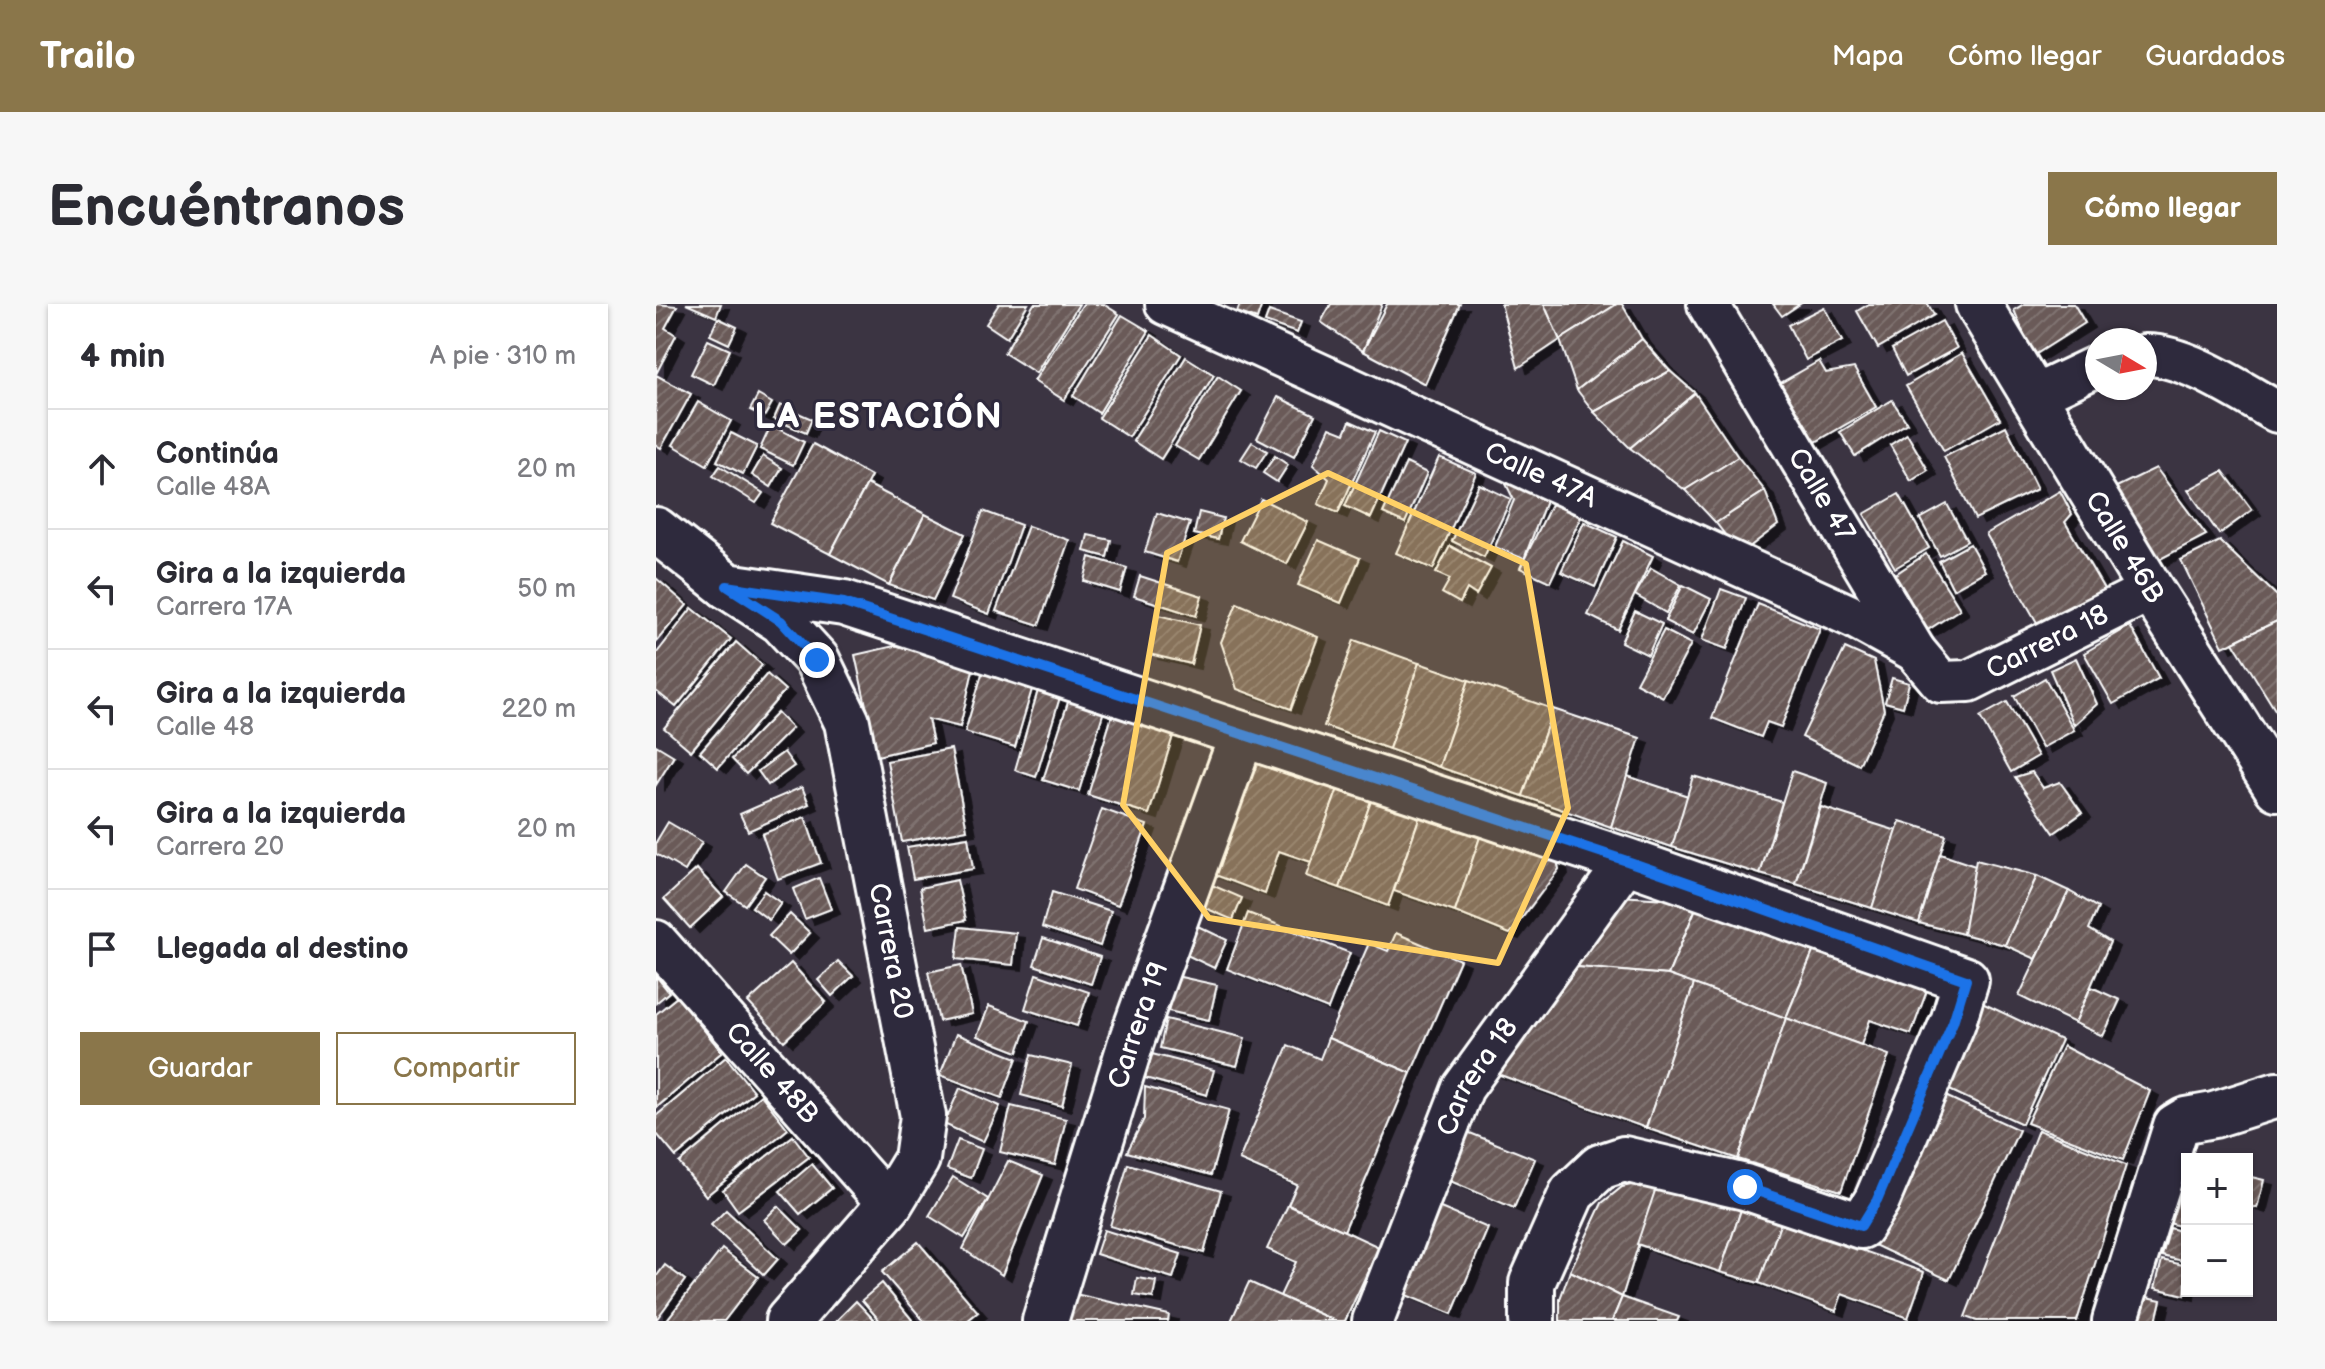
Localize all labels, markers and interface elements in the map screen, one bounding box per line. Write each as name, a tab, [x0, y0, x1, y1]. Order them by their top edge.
text: Trailo	[40, 34, 136, 79]
text: Mapa	[1832, 40, 1904, 73]
text: Cómo llegar	[1948, 40, 2101, 73]
text: Guardados	[2145, 40, 2285, 73]
button: Cómo llegar	[2048, 172, 2277, 245]
text: Encuéntranos	[48, 175, 405, 242]
north arrow	[2085, 328, 2157, 400]
text: 4 min	[80, 336, 166, 377]
text: A pie · 310 m	[430, 341, 576, 372]
district label: LA ESTACIÓN	[754, 393, 1004, 439]
street label: Calle 47A	[1479, 435, 1603, 515]
text: Continúa	[156, 436, 279, 472]
street label: Calle 47	[1781, 442, 1862, 548]
icon: ahead	[80, 447, 124, 491]
text: 20 m	[517, 454, 576, 485]
text: Calle 48A	[156, 472, 270, 503]
street label: Calle 46B	[2078, 485, 2172, 609]
text: Gira a la izquierda	[156, 556, 406, 592]
icon: left	[80, 567, 124, 611]
text: 50 m	[517, 574, 576, 605]
text: Carrera 17A	[156, 592, 292, 623]
street label: Carrera 18	[1981, 598, 2114, 686]
route end	[799, 642, 835, 678]
text: Gira a la izquierda	[156, 676, 406, 712]
icon: left	[80, 687, 124, 731]
text: 220 m	[502, 694, 576, 725]
text: Calle 48	[156, 712, 254, 743]
text: Gira a la izquierda	[156, 796, 406, 832]
icon: left	[80, 807, 124, 851]
text: 20 m	[517, 814, 576, 845]
text: Carrera 20	[156, 832, 284, 863]
street label: Carrera 20	[862, 880, 920, 1022]
icon: arrive	[80, 927, 124, 971]
text: Llegada al destino	[156, 931, 409, 967]
street label: Carrera 19	[1101, 957, 1175, 1093]
street label: Carrera 18	[1430, 1012, 1525, 1140]
street label: Calle 48B	[719, 1015, 826, 1131]
button: Guardar	[80, 1032, 320, 1105]
button: Compartir	[336, 1032, 576, 1105]
map controls	[2181, 1153, 2253, 1297]
button: +	[2181, 1153, 2253, 1225]
route start	[1727, 1169, 1763, 1205]
button: −	[2181, 1225, 2253, 1297]

